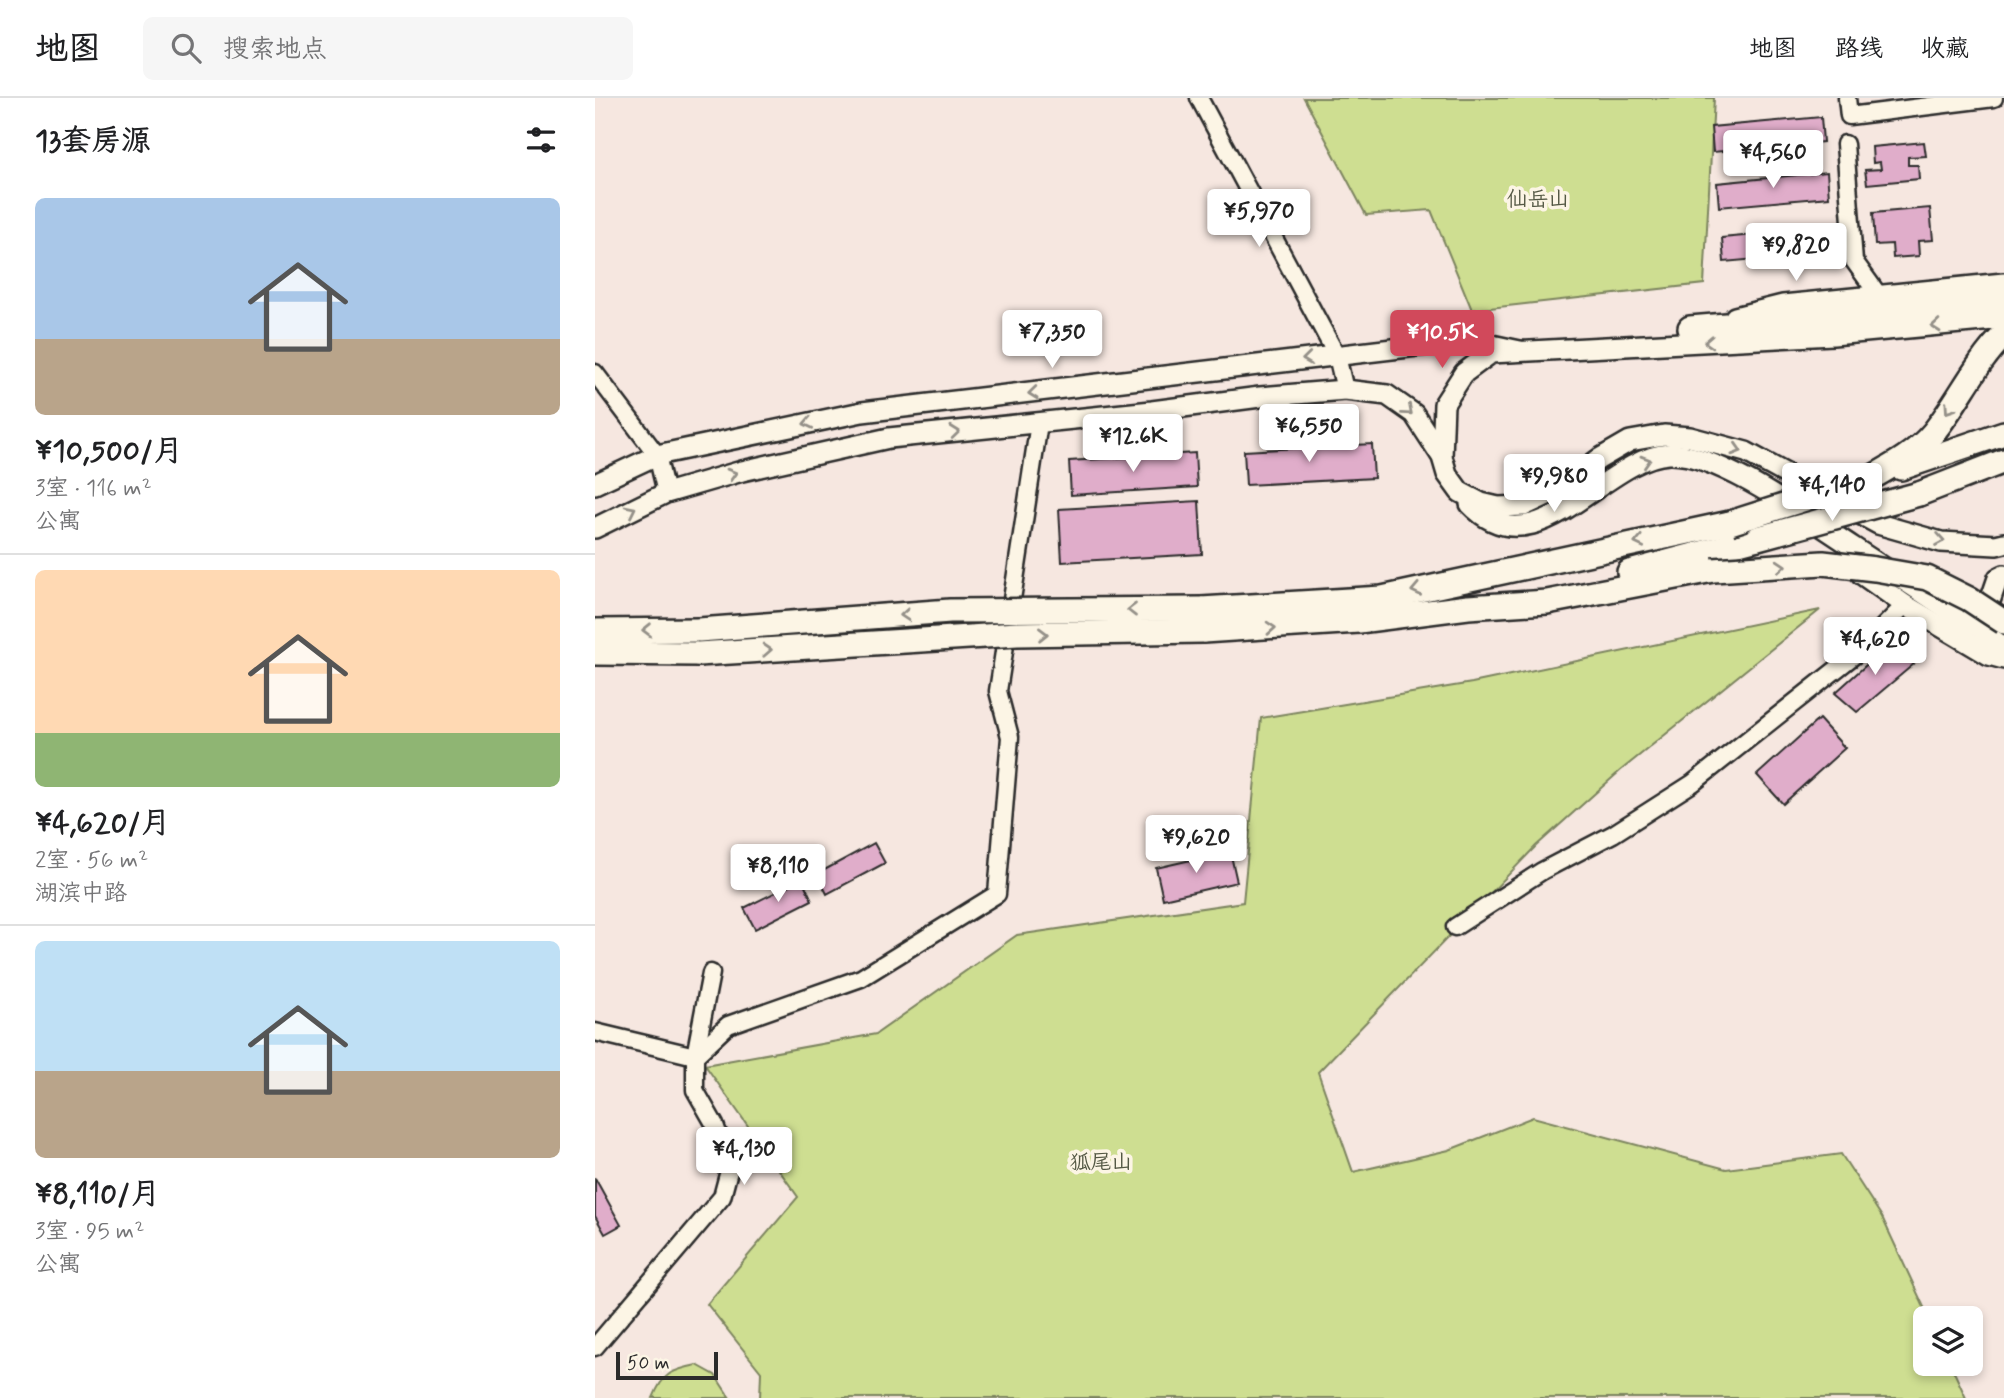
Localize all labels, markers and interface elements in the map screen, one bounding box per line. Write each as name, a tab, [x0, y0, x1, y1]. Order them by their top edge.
search box	[143, 17, 633, 80]
text: 地图	[35, 28, 101, 72]
icon: search	[167, 29, 205, 67]
text: 搜索地点	[223, 33, 327, 67]
text: 地图	[1749, 34, 1797, 65]
text: 路线	[1835, 34, 1883, 65]
text: 收藏	[1921, 34, 1969, 65]
icon: filters	[522, 121, 560, 159]
text: 13套房源	[35, 122, 151, 161]
pin: ¥4,560	[1716, 130, 1830, 190]
text: ¥4,560	[1739, 138, 1807, 168]
park label: 仙岳山	[1507, 186, 1570, 214]
pin: ¥5,970	[1202, 190, 1316, 249]
text: ¥5,970	[1223, 197, 1295, 227]
pin: ¥9,820	[1739, 223, 1853, 283]
text: ¥9,820	[1762, 231, 1830, 261]
icon: home	[235, 244, 361, 370]
pin: ¥7,350	[995, 310, 1109, 370]
pin: ¥10.5K	[1385, 310, 1499, 370]
text: ¥7,350	[1018, 318, 1086, 348]
text: ¥10.5K	[1406, 318, 1478, 348]
one-way arrow	[1930, 318, 1941, 333]
one-way arrow	[1703, 334, 1714, 349]
one-way arrow	[1301, 352, 1313, 367]
one-way arrow	[1027, 385, 1039, 400]
one-way arrow	[1945, 401, 1957, 414]
one-way arrow	[1399, 403, 1412, 415]
pin: ¥6,550	[1252, 404, 1366, 464]
text: ¥6,550	[1275, 412, 1343, 442]
pin: ¥12.6K	[1076, 414, 1190, 474]
one-way arrow	[802, 415, 814, 430]
text: ¥12.6K	[1099, 422, 1167, 452]
one-way arrow	[949, 424, 961, 439]
text: ¥10,500/月	[35, 432, 183, 471]
one-way arrow	[1730, 441, 1742, 456]
pin: ¥9,980	[1497, 454, 1611, 514]
one-way arrow	[1640, 454, 1652, 469]
text: ¥9,980	[1520, 462, 1588, 492]
pin: ¥4,140	[1775, 464, 1889, 523]
one-way arrow	[725, 468, 737, 482]
text: ¥4,140	[1798, 471, 1866, 501]
text: 3室 · 116 m²	[35, 474, 152, 504]
one-way arrow	[624, 505, 636, 519]
text: 公寓	[35, 507, 81, 537]
one-way arrow	[1934, 532, 1946, 547]
one-way arrow	[1633, 534, 1645, 549]
one-way arrow	[1776, 559, 1787, 574]
one-way arrow	[1410, 582, 1422, 597]
one-way arrow	[1127, 602, 1137, 618]
one-way arrow	[899, 607, 910, 622]
icon: home	[235, 616, 361, 742]
pin: ¥4,620	[1818, 618, 1932, 677]
one-way arrow	[1266, 620, 1277, 635]
one-way arrow	[641, 623, 652, 638]
text: ¥4,620	[1840, 625, 1910, 655]
one-way arrow	[1038, 626, 1048, 642]
one-way arrow	[761, 642, 772, 657]
text: ¥4,620/月	[35, 804, 171, 843]
pin: ¥9,620	[1139, 816, 1253, 875]
text: ¥9,620	[1162, 823, 1230, 853]
pin: ¥8,110	[721, 844, 835, 904]
text: 2室 · 56 m²	[35, 846, 148, 876]
text: ¥8,110	[747, 852, 809, 882]
text: 湖滨中路	[35, 879, 127, 909]
icon: home	[235, 987, 361, 1113]
pin: ¥4,130	[687, 1128, 801, 1187]
text: ¥4,130	[712, 1135, 776, 1165]
park label: 狐尾山	[1070, 1149, 1133, 1177]
text: ¥8,110/月	[35, 1175, 160, 1214]
text: 3室 · 95 m²	[35, 1217, 144, 1247]
text: 公寓	[35, 1250, 81, 1280]
map controls	[1913, 1306, 1983, 1376]
button: layers	[1913, 1306, 1983, 1376]
scale bar	[616, 1349, 717, 1381]
text: 50 m	[627, 1351, 670, 1376]

